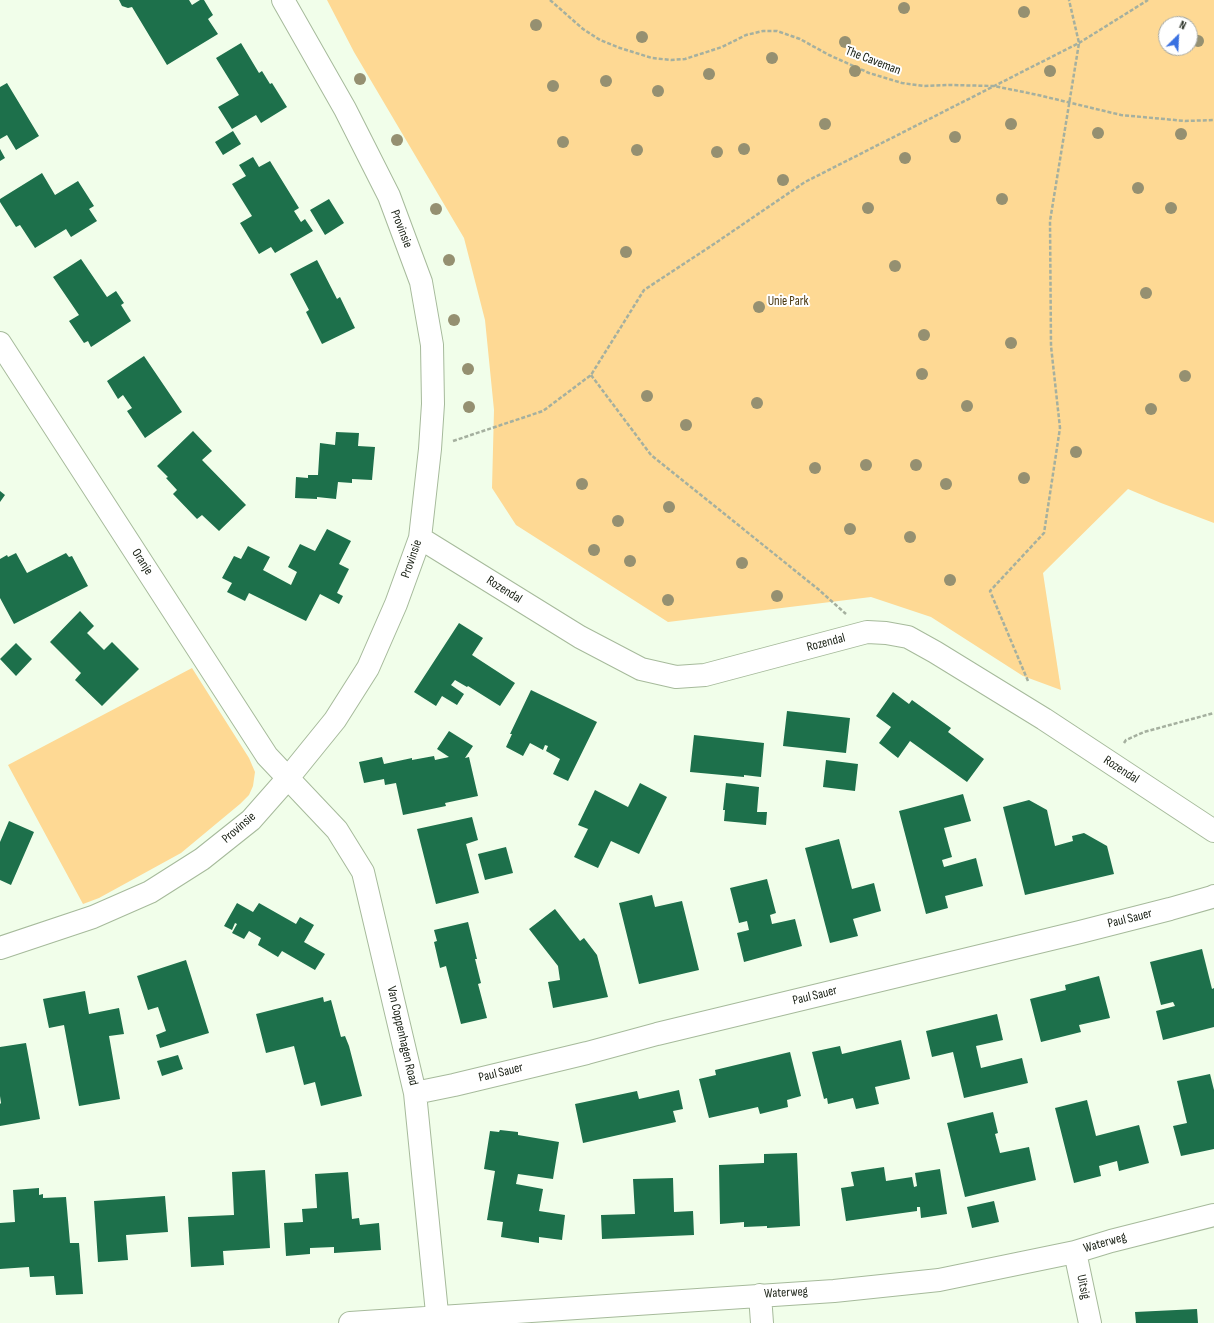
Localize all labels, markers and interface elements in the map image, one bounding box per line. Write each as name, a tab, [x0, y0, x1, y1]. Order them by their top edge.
north arrow	[1158, 16, 1198, 56]
text: N	[1177, 18, 1188, 33]
street label: The Caveman	[843, 43, 903, 79]
street label: Provinsie	[387, 208, 415, 250]
park label: Unie Park	[768, 294, 808, 310]
street label: Provinsie	[398, 538, 426, 580]
street label: Oranje	[128, 546, 156, 578]
street label: Rozendal	[483, 573, 525, 607]
street label: Rozendal	[805, 630, 847, 656]
street label: Rozendal	[1100, 753, 1142, 787]
street label: Provinsie	[219, 809, 259, 847]
street label: Paul Sauer	[1106, 906, 1154, 932]
street label: Paul Sauer	[791, 983, 839, 1009]
street label: Van Coppenhagen Road	[383, 985, 421, 1087]
street label: Paul Sauer	[477, 1060, 525, 1086]
street label: Waterweg	[1082, 1229, 1128, 1257]
street label: Uitsig	[1073, 1273, 1093, 1301]
street label: Waterweg	[764, 1284, 808, 1302]

